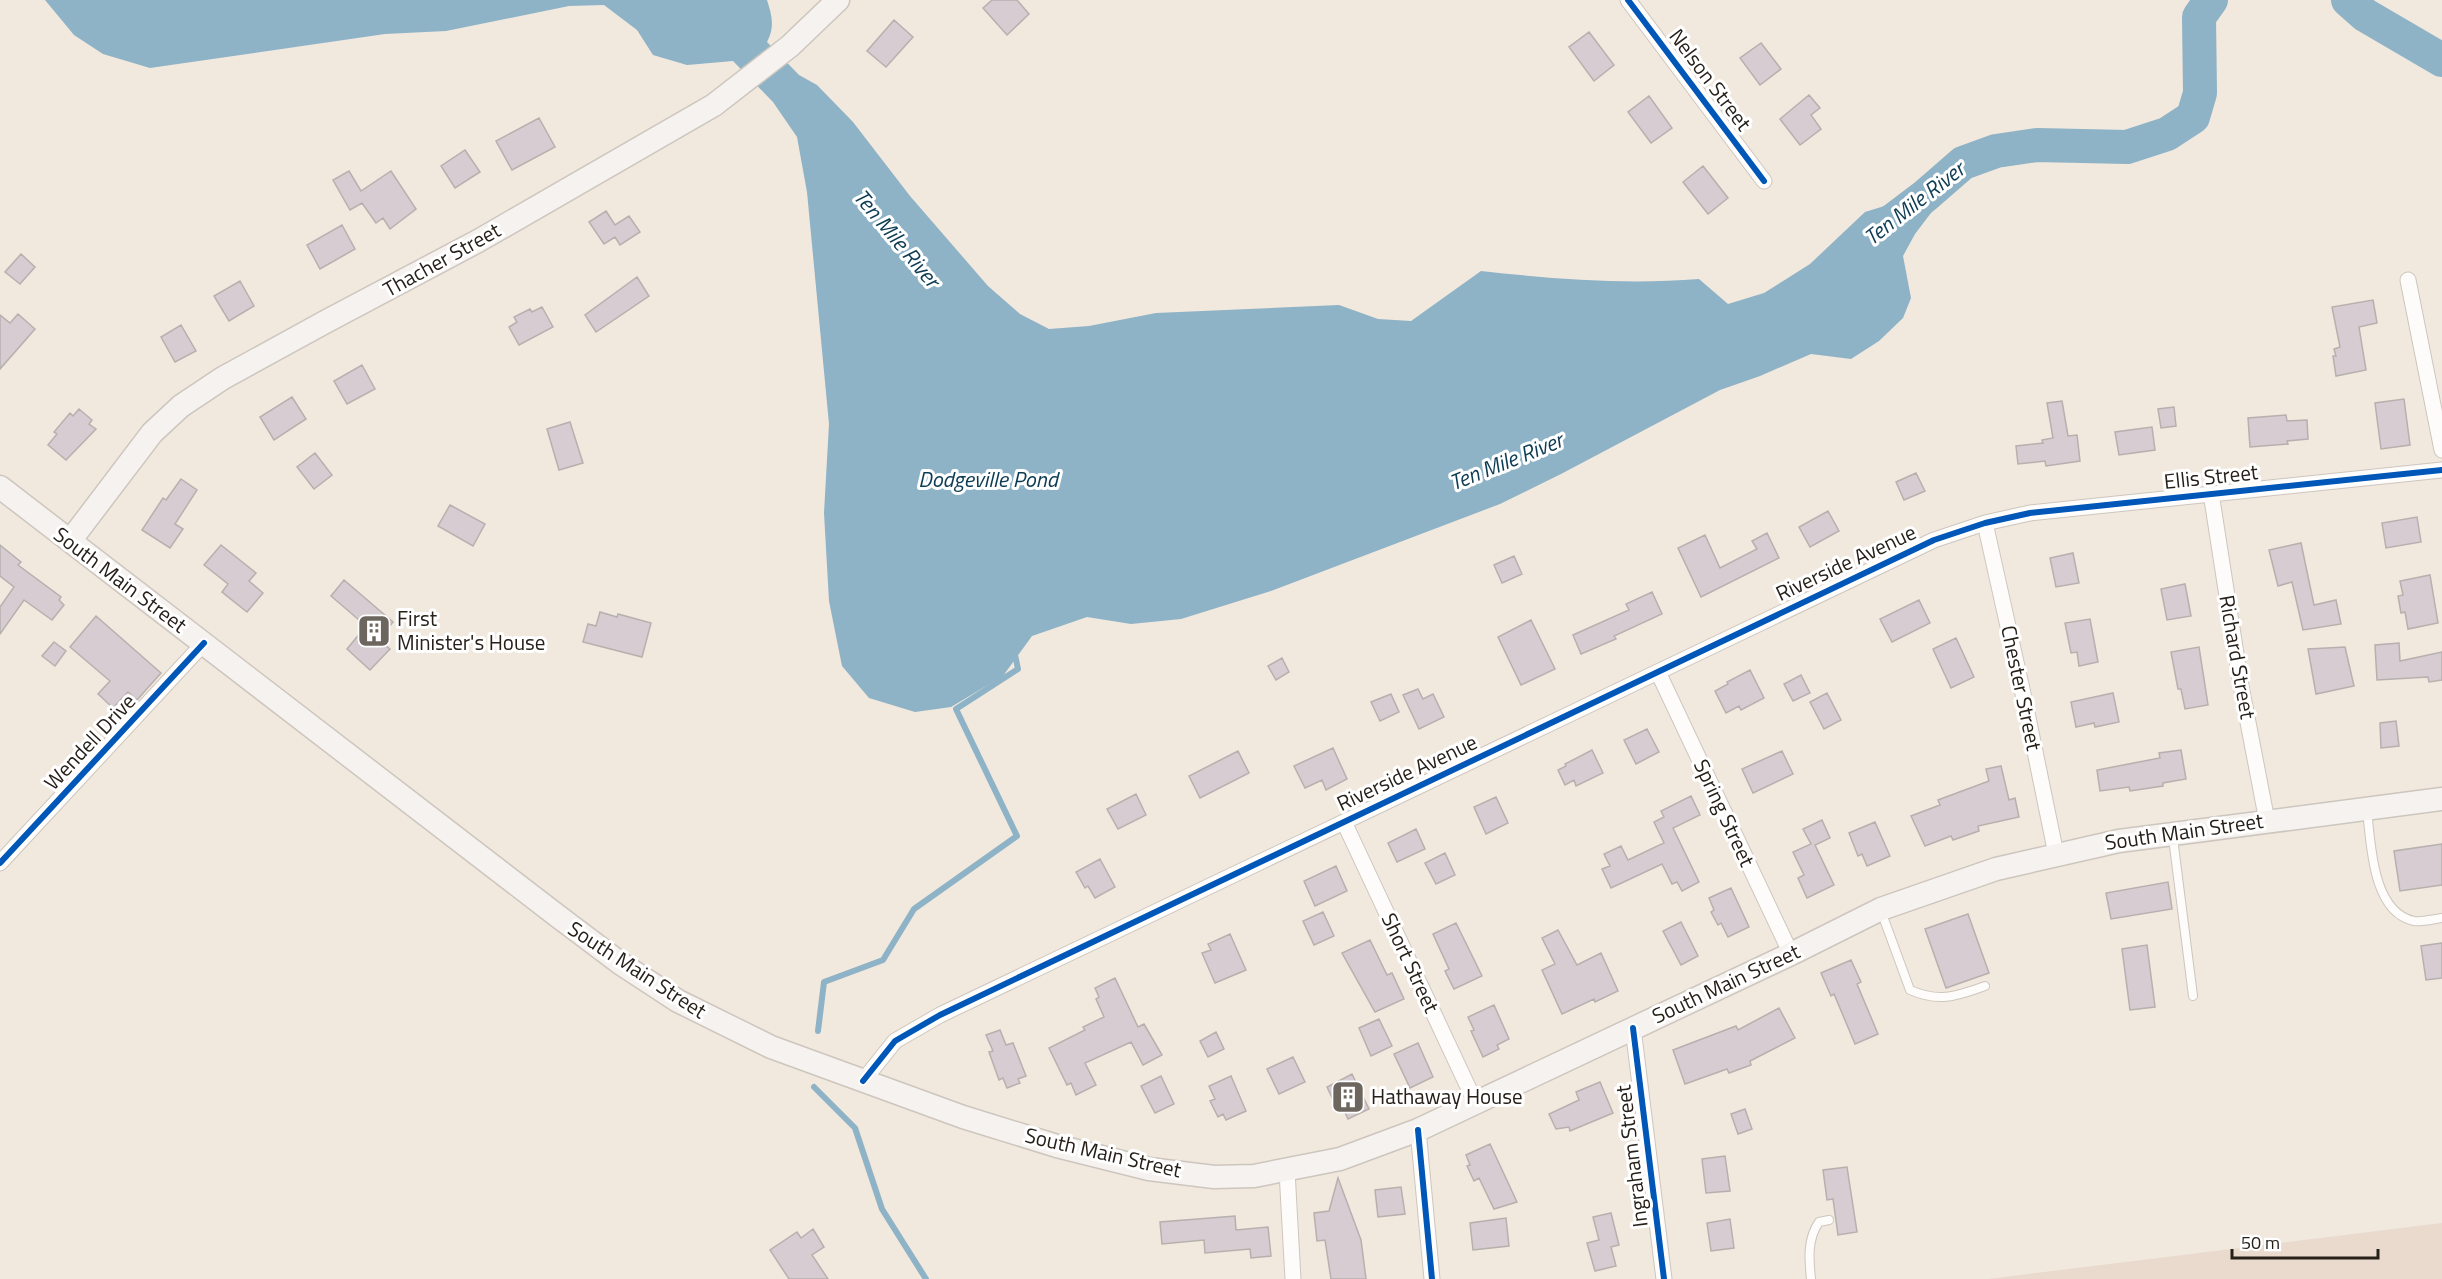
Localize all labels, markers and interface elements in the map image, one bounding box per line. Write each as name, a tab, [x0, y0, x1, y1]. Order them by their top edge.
street label: Nelson Street	[1662, 22, 1760, 138]
water label: Ten Mile River	[1856, 151, 1974, 253]
water label: Ten Mile River	[845, 181, 950, 297]
street label: Thacher Street	[377, 213, 507, 305]
water label: Ten Mile River	[1444, 422, 1571, 499]
street label: Ellis Street	[2162, 455, 2260, 497]
water label: Dodgeville Pond	[918, 462, 1061, 496]
street label: Riverside Avenue	[1770, 516, 1921, 609]
street label: South Main Street	[47, 518, 194, 640]
street label: Richard Street	[2211, 592, 2265, 722]
place label: First Minister's House	[397, 602, 545, 658]
building icon: First Minister's House	[356, 613, 392, 649]
street label: Chester Street	[1993, 622, 2051, 754]
street label: Wendell Drive	[36, 686, 143, 797]
street label: Riverside Avenue	[1331, 726, 1482, 819]
street label: Spring Street	[1686, 754, 1764, 872]
street label: South Main Street	[2103, 804, 2266, 858]
street label: Short Street	[1374, 907, 1448, 1018]
street label: South Main Street	[562, 912, 714, 1026]
street label: South Main Street	[1646, 935, 1805, 1031]
building icon: Hathaway House	[1330, 1079, 1366, 1115]
place label: Hathaway House	[1371, 1080, 1523, 1112]
street label: Ingraham Street	[1606, 1083, 1656, 1229]
street label: South Main Street	[1022, 1118, 1185, 1186]
scale bar	[2232, 1222, 2378, 1260]
text: 50 m	[2241, 1229, 2280, 1256]

